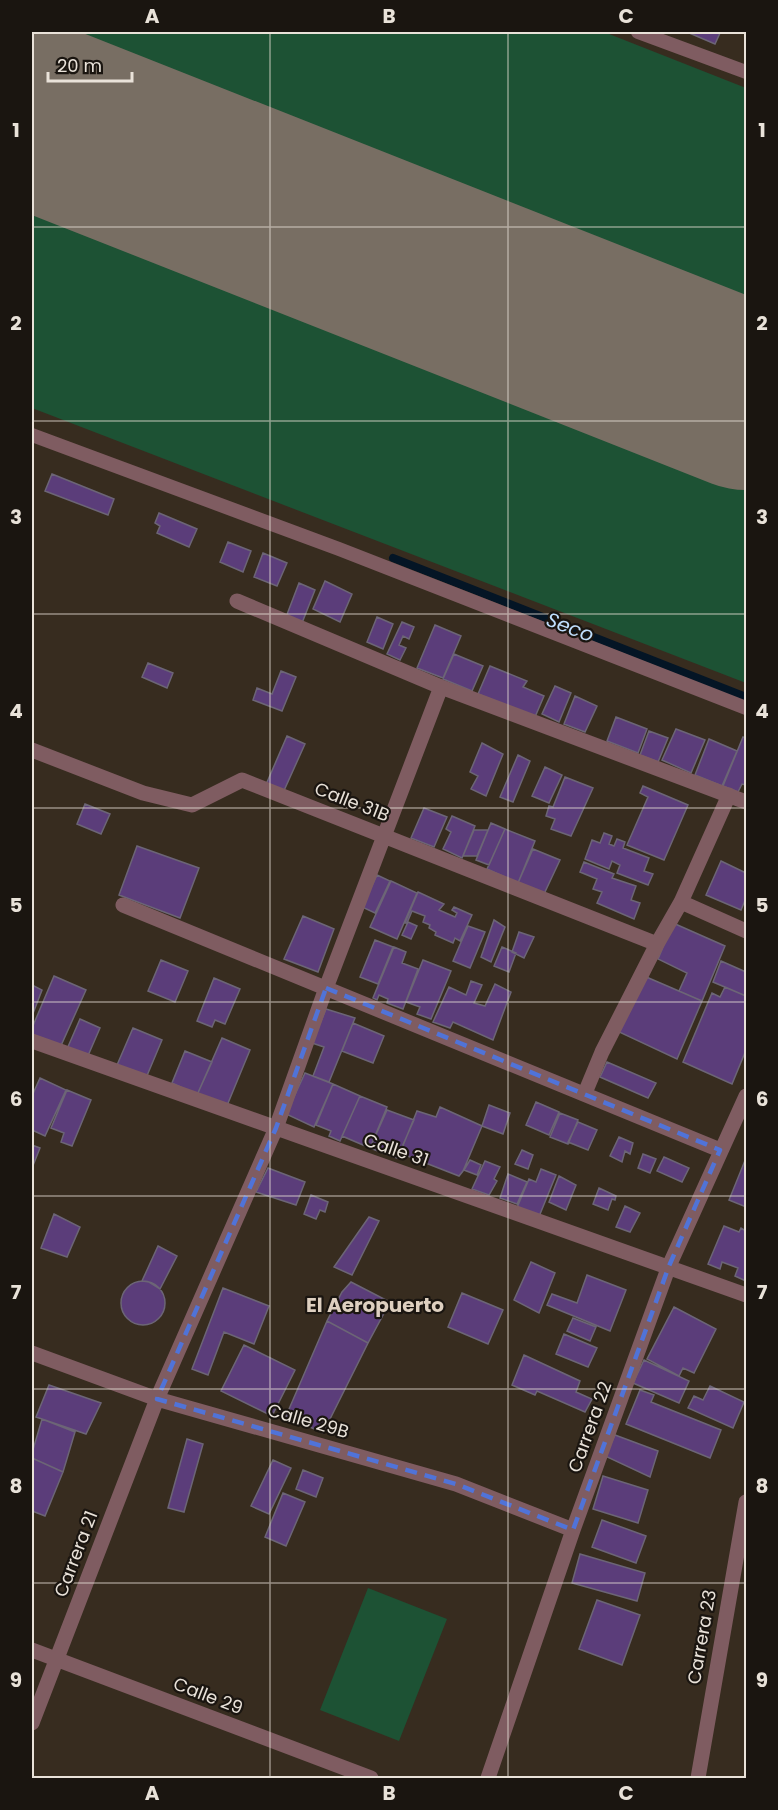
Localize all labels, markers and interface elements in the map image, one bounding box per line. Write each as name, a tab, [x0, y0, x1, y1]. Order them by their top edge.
text: A	[145, 2, 160, 30]
text: B	[382, 2, 396, 30]
text: C	[618, 2, 634, 30]
scale bar	[48, 45, 132, 83]
text: 20 m	[57, 53, 102, 78]
text: 1	[12, 116, 20, 144]
text: 1	[758, 116, 766, 144]
text: 2	[10, 309, 22, 337]
text: 2	[756, 309, 768, 337]
text: 3	[10, 503, 22, 531]
text: 3	[756, 503, 768, 531]
water label: Seco	[542, 605, 598, 649]
text: 4	[9, 697, 23, 725]
text: 4	[755, 697, 769, 725]
street label: Calle 31B	[311, 776, 393, 827]
text: 5	[10, 891, 23, 919]
text: 5	[756, 891, 769, 919]
text: 6	[10, 1085, 22, 1113]
text: 6	[756, 1085, 768, 1113]
street label: Calle 31	[360, 1127, 432, 1172]
text: 7	[11, 1278, 22, 1306]
text: 7	[757, 1278, 768, 1306]
district label: El Aeropuerto	[306, 1291, 444, 1319]
street label: Carrera 22	[562, 1378, 618, 1476]
street label: Calle 29B	[264, 1397, 352, 1444]
text: 8	[10, 1472, 22, 1500]
text: 8	[756, 1472, 768, 1500]
street label: Carrera 21	[48, 1507, 103, 1601]
street label: Carrera 23	[681, 1588, 722, 1686]
text: 9	[10, 1666, 22, 1694]
text: 9	[756, 1666, 768, 1694]
street label: Calle 29	[170, 1671, 247, 1720]
text: A	[145, 1779, 160, 1807]
text: B	[382, 1779, 396, 1807]
text: C	[618, 1779, 634, 1807]

